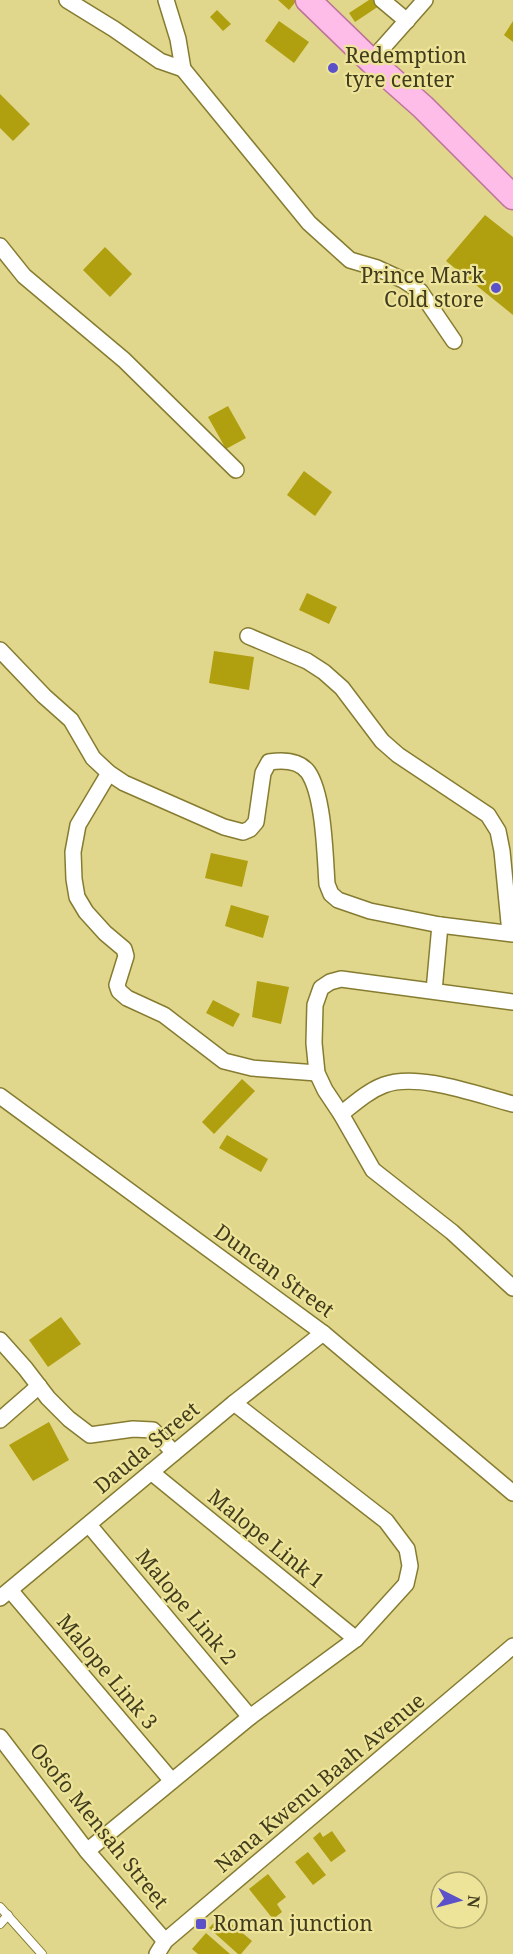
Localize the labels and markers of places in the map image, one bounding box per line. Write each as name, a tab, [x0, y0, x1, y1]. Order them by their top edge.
place label: Redemption tyre center	[345, 41, 467, 93]
marker: Redemption tyre center	[326, 61, 340, 75]
place label: Prince Mark Cold store	[360, 261, 485, 313]
marker: Prince Mark Cold store	[489, 281, 503, 295]
place label: Roman junction	[213, 1909, 373, 1937]
marker: Roman junction	[194, 1917, 208, 1931]

